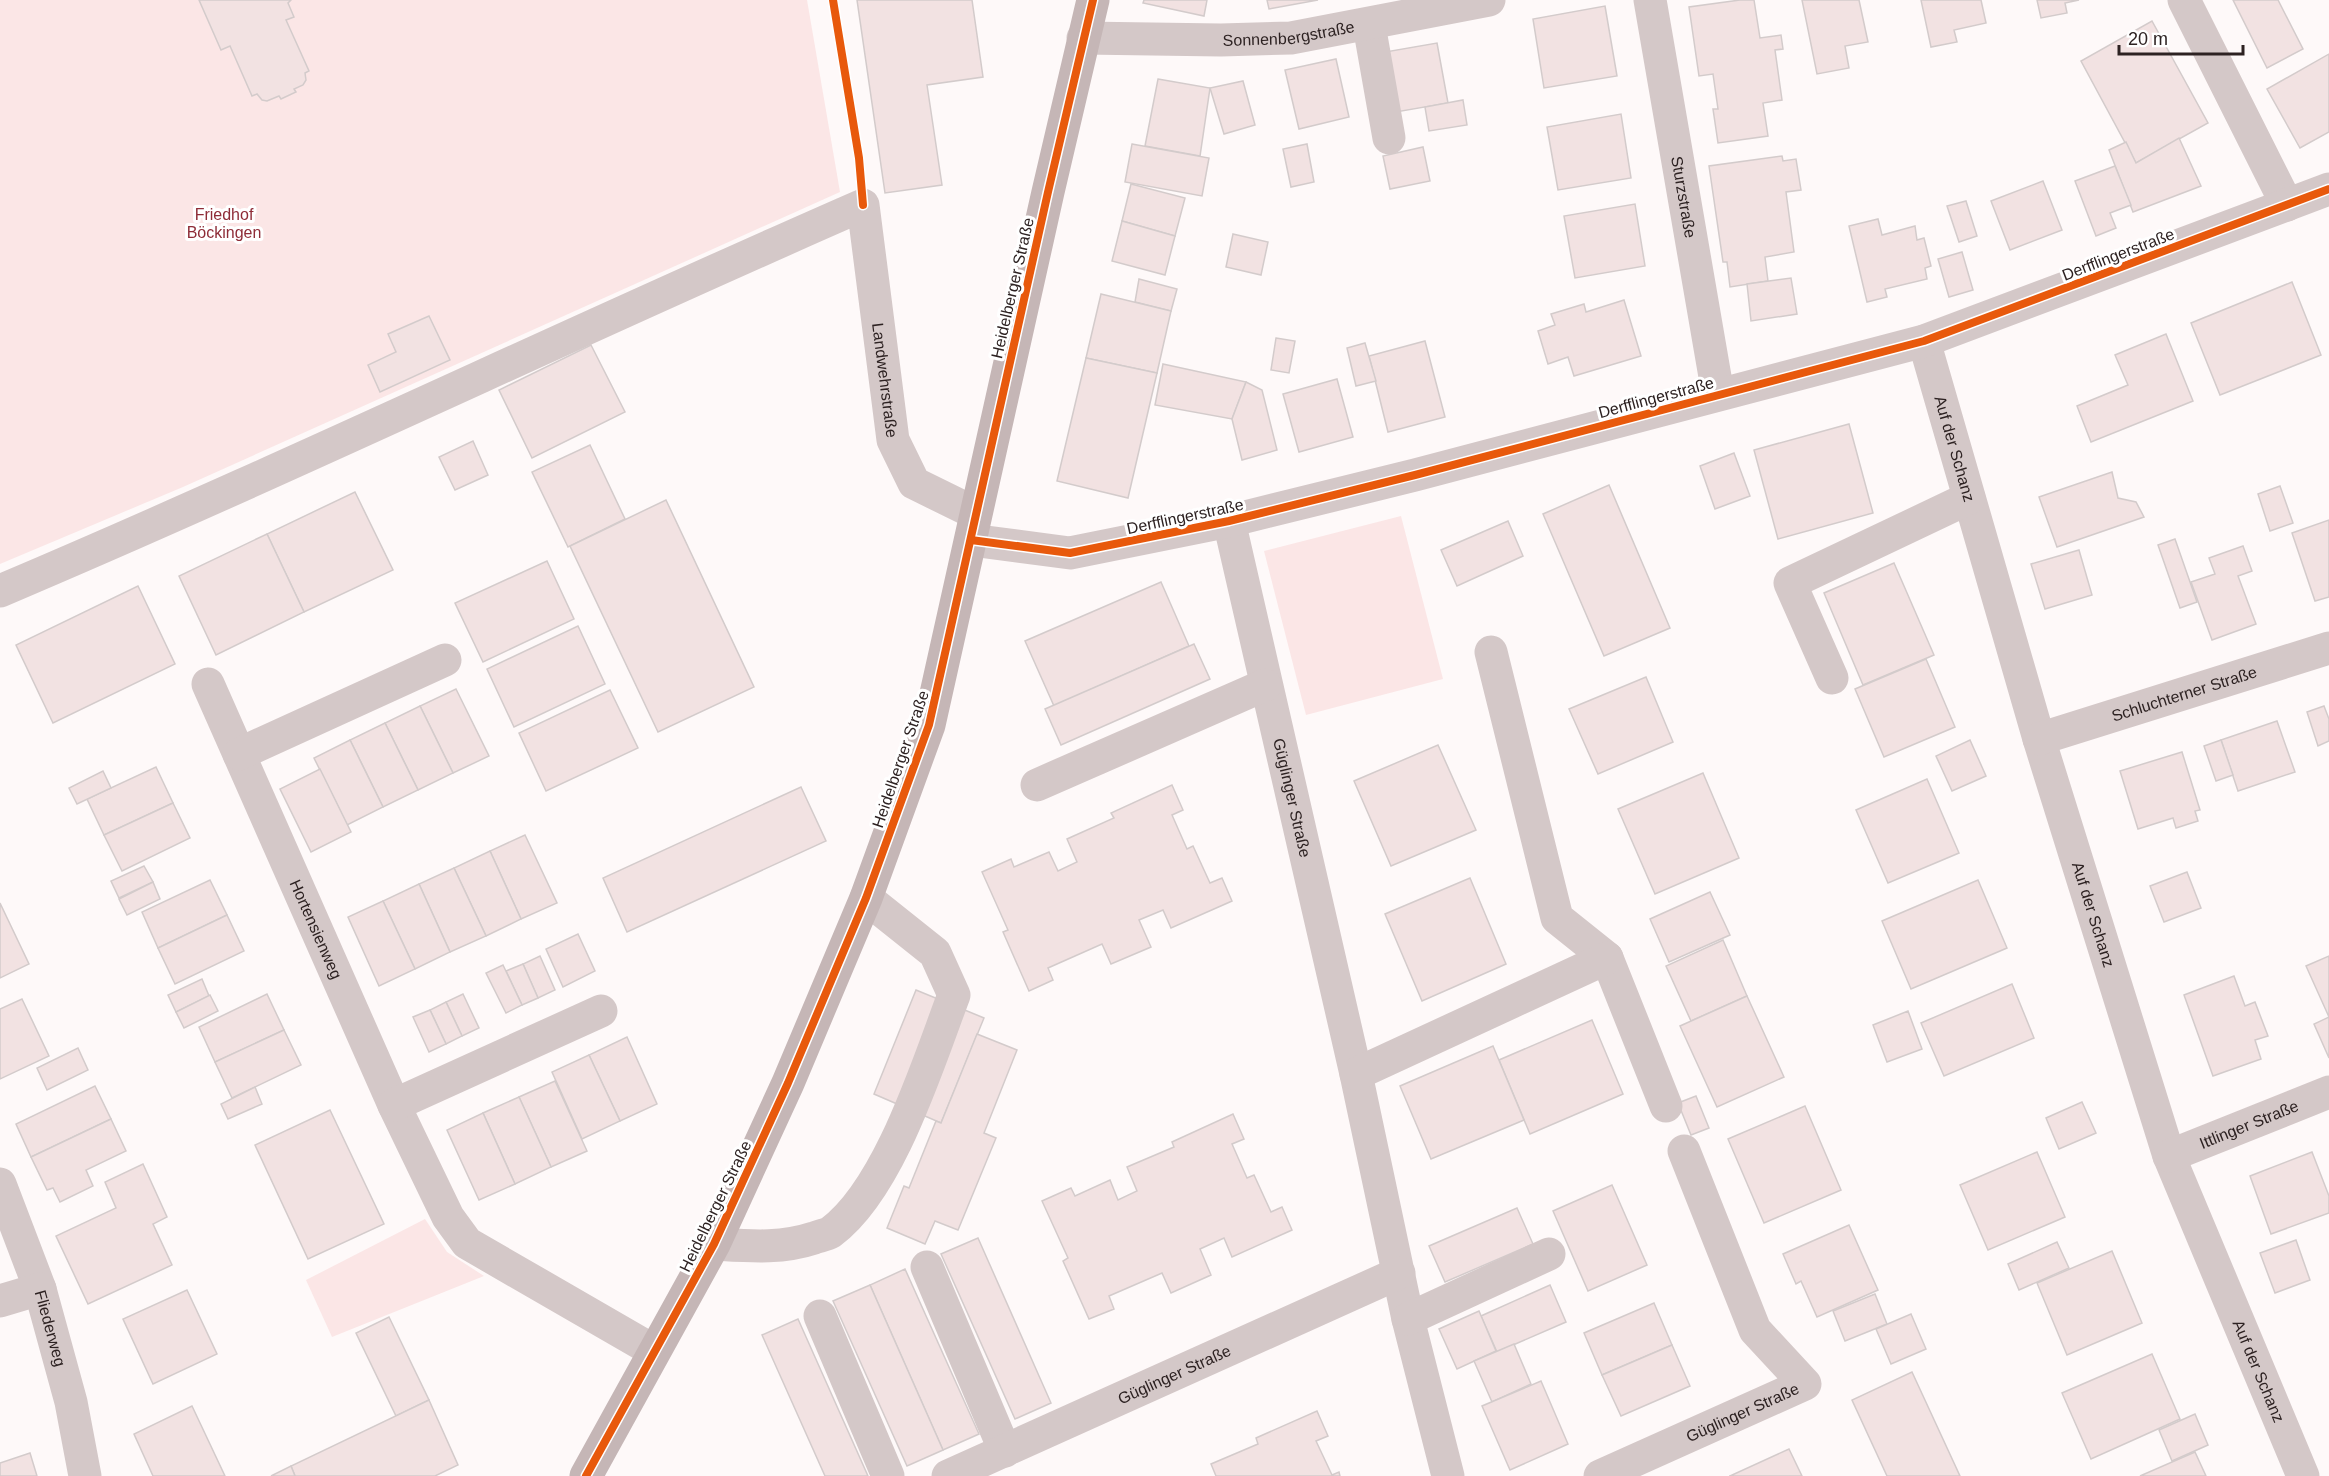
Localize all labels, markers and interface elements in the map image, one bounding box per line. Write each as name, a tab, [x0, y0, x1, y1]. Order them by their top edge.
street label: Sonnenbergstraße	[1222, 18, 1356, 49]
scale bar	[2119, 18, 2244, 56]
text: 20 m	[2128, 29, 2168, 49]
street label: Sturzstraße	[1668, 155, 1699, 239]
park label: Friedhof Böckingen	[187, 206, 261, 241]
street label: Heidelberger Straße	[988, 216, 1037, 360]
street label: Derfflingerstraße	[2060, 225, 2177, 284]
street label: Landwehrstraße	[869, 322, 901, 439]
street label: Derfflingerstraße	[1597, 374, 1716, 421]
street label: Auf der Schanz	[1931, 394, 1978, 504]
street label: Derfflingerstraße	[1125, 496, 1245, 537]
street label: Schluchterner Straße	[2109, 663, 2259, 725]
street label: Heidelberger Straße	[869, 688, 932, 830]
street label: Güglinger Straße	[1270, 737, 1314, 859]
street label: Auf der Schanz	[2069, 860, 2118, 969]
street label: Hortensienweg	[286, 877, 345, 982]
street label: Ittlinger Straße	[2197, 1097, 2301, 1152]
street label: Heidelberger Straße	[676, 1138, 755, 1275]
street label: Fliederweg	[32, 1288, 69, 1368]
street label: Auf der Schanz	[2230, 1317, 2287, 1425]
street label: Güglinger Straße	[1115, 1342, 1234, 1407]
street label: Güglinger Straße	[1683, 1380, 1802, 1445]

